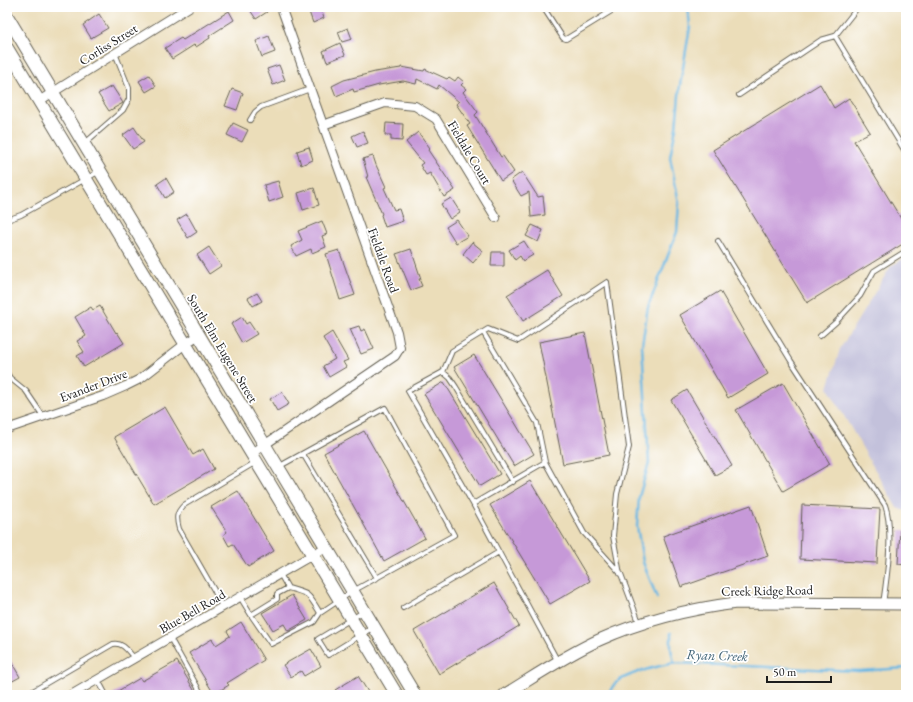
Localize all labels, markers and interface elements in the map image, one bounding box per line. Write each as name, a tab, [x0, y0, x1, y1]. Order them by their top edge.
street label: Corliss Street	[76, 20, 141, 69]
street label: Fieldale Court	[444, 117, 495, 187]
street label: Fieldale Road	[364, 225, 403, 295]
street label: South Elm Eugene Street	[183, 291, 262, 406]
street label: Evander Drive	[57, 365, 129, 406]
street label: Creek Ridge Road	[721, 581, 813, 600]
street label: Blue Bell Road	[156, 585, 229, 637]
water label: Ryan Creek	[686, 645, 749, 665]
scale bar	[767, 658, 831, 684]
text: 50 m	[773, 664, 797, 680]

